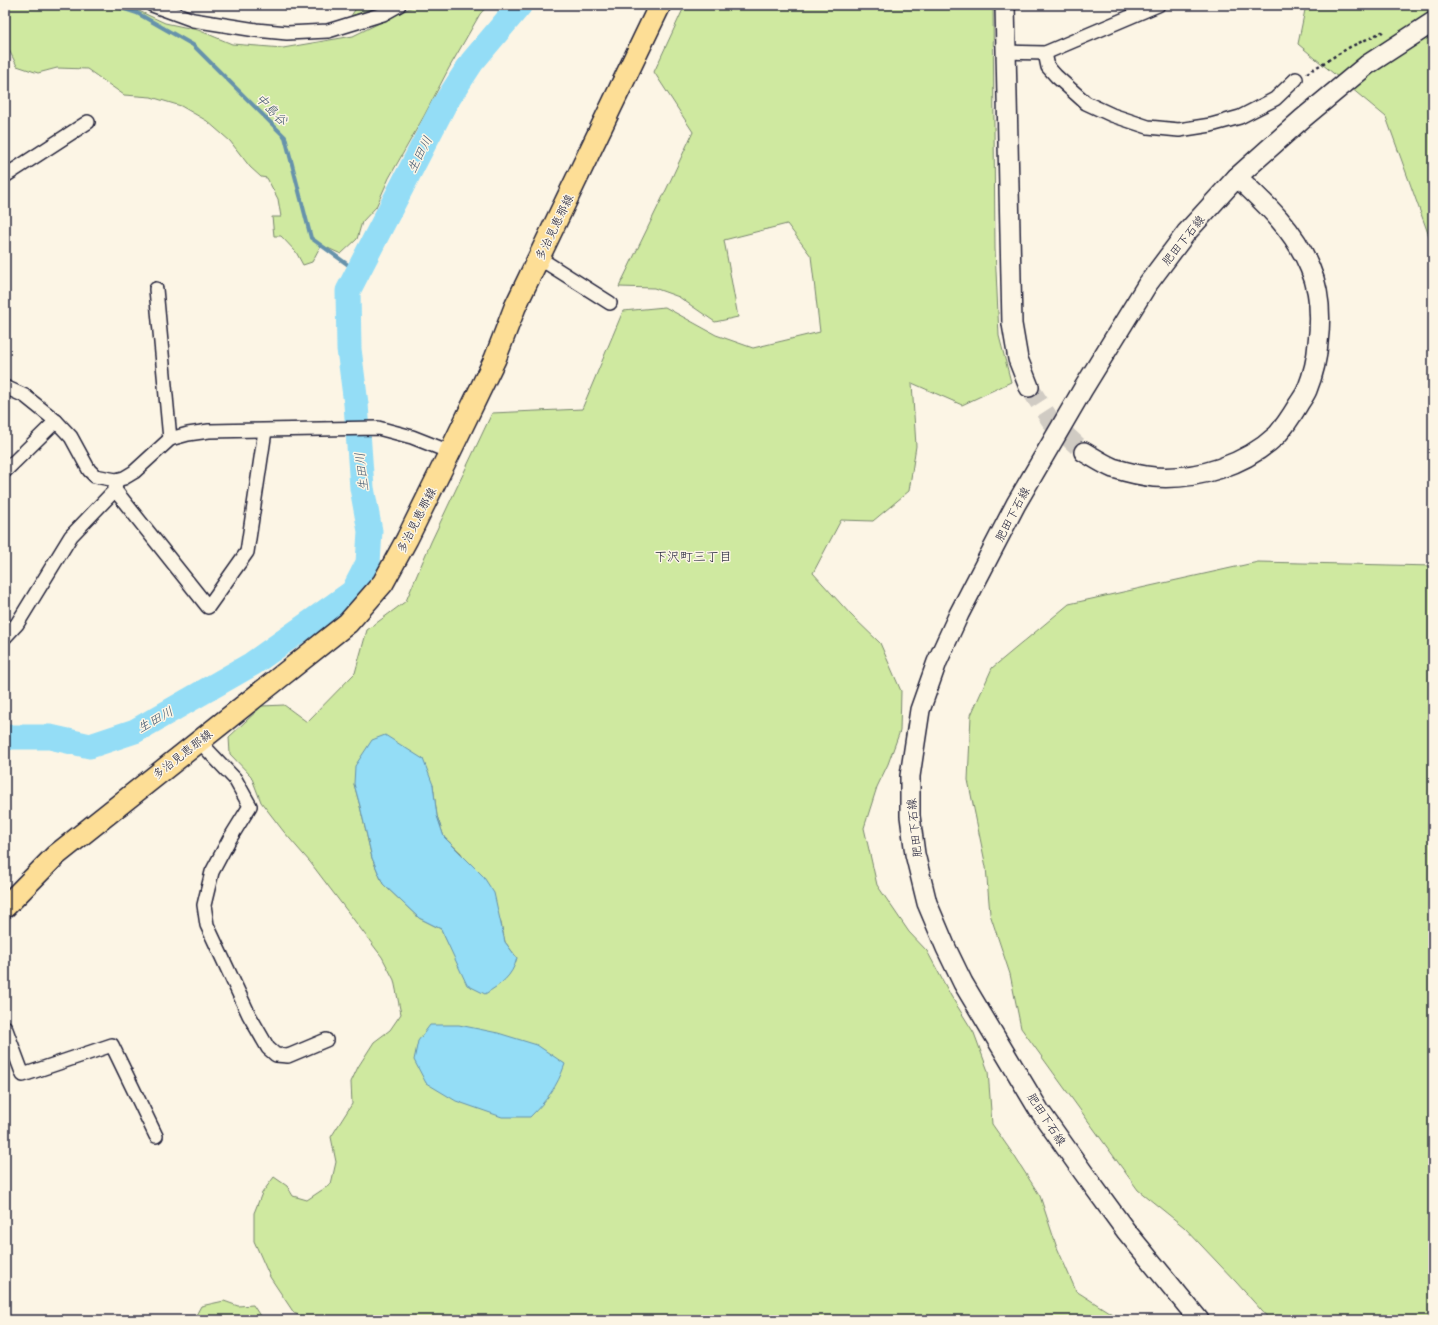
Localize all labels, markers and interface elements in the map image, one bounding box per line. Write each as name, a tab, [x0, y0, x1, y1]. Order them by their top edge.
water label: 中島谷	[252, 89, 293, 130]
water label: 生田川	[402, 133, 436, 175]
street label: 多治見恵那線	[531, 191, 577, 263]
street label: 肥田下石線	[1158, 211, 1208, 269]
water label: 生田川	[350, 452, 372, 492]
street label: 多治見恵那線	[392, 484, 440, 556]
street label: 肥田下石線	[990, 484, 1034, 544]
district label: 下沢町三丁目	[654, 547, 732, 565]
water label: 生田川	[134, 702, 176, 736]
street label: 多治見恵那線	[148, 725, 216, 783]
street label: 肥田下石線	[902, 797, 926, 859]
street label: 肥田下石線	[1024, 1089, 1070, 1149]

